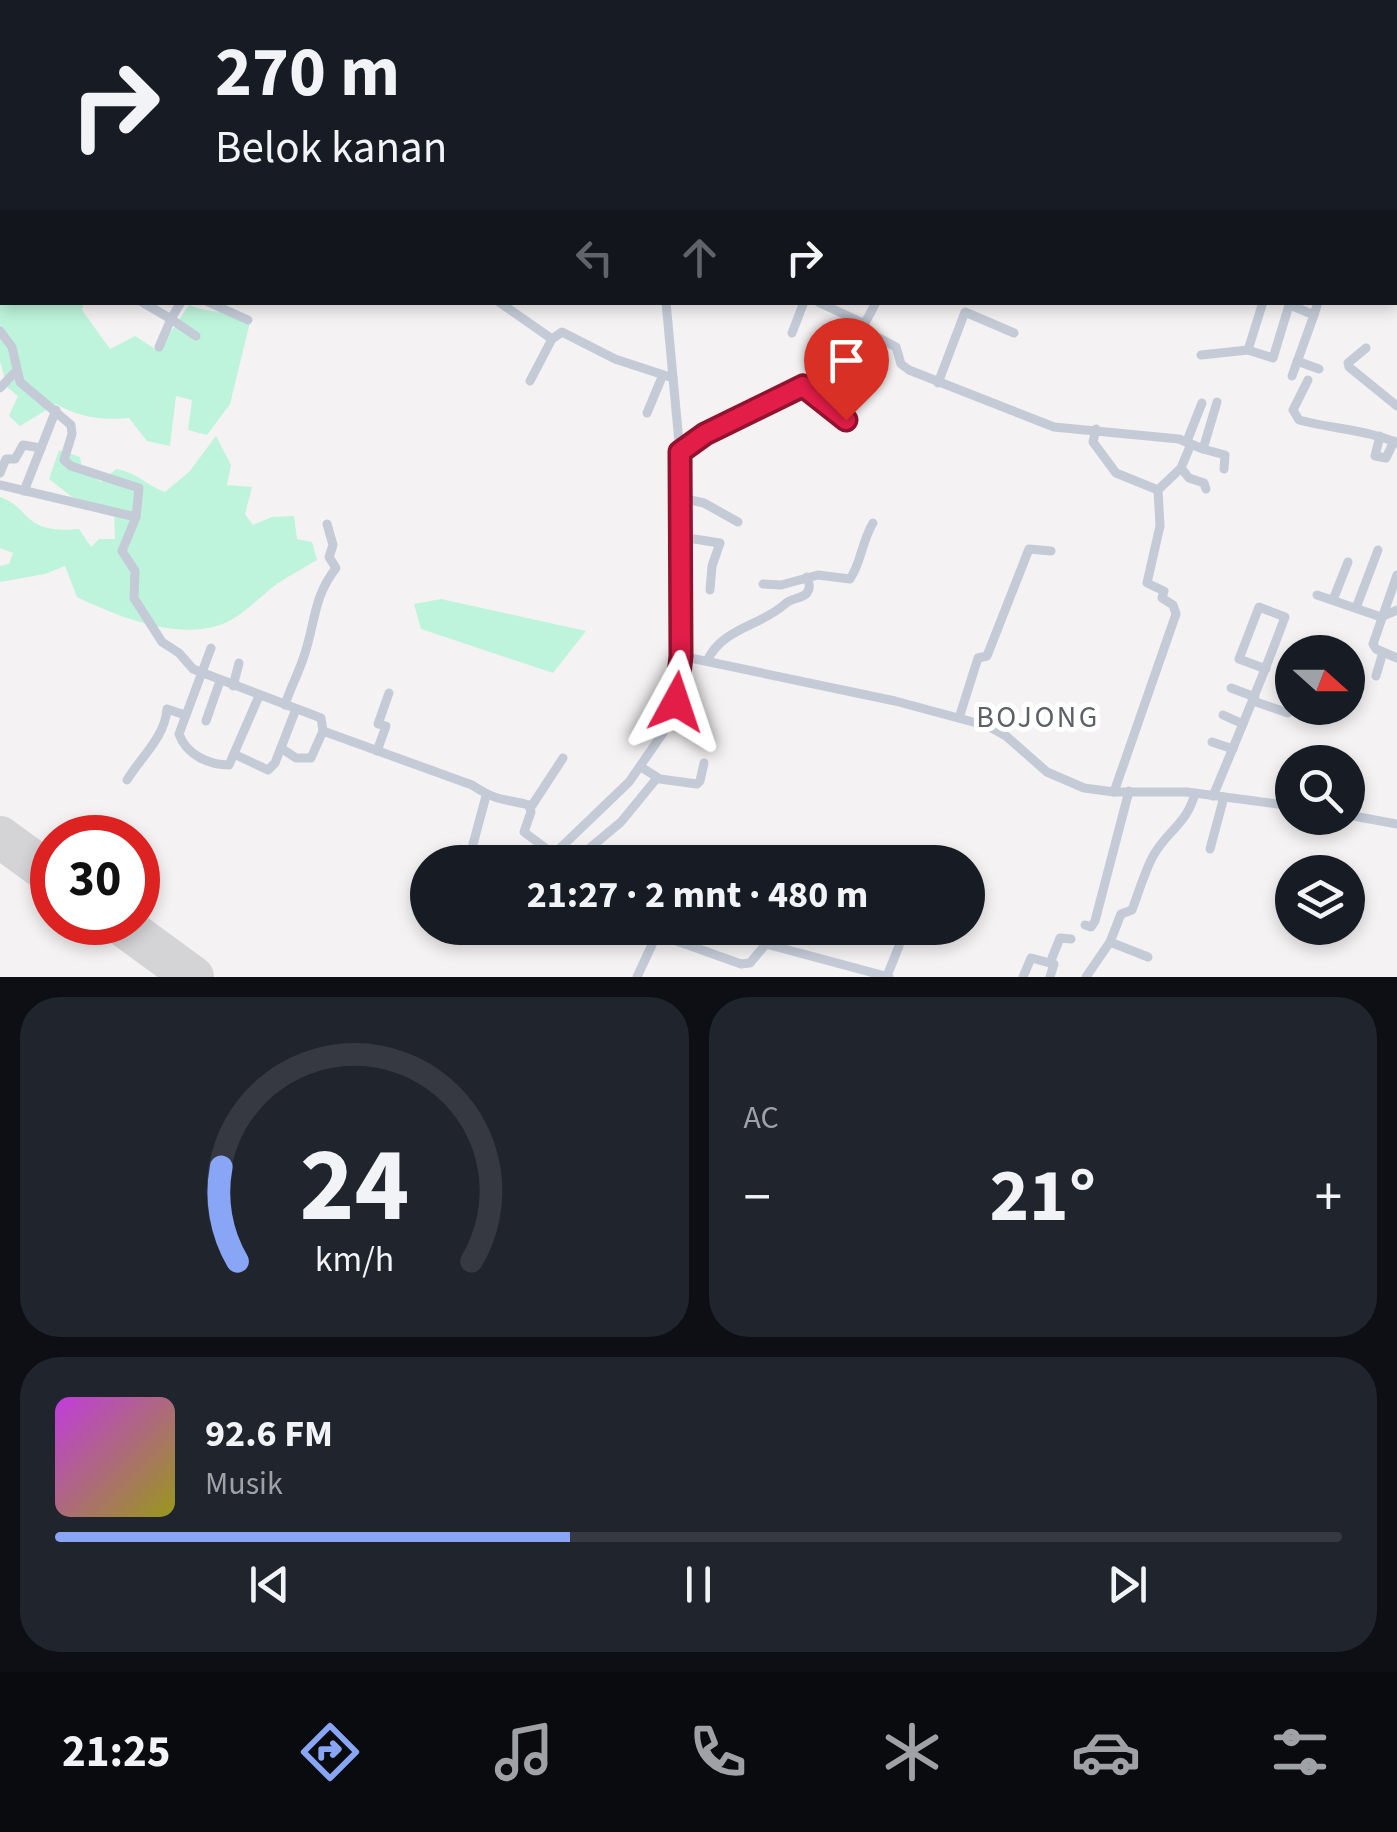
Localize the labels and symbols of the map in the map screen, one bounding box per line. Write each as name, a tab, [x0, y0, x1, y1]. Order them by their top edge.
pin	[804, 318, 889, 421]
north arrow	[1275, 635, 1365, 725]
position arrow	[624, 650, 728, 754]
district label: BOJONG	[976, 696, 1100, 739]
speed limit sign: 30	[30, 815, 160, 945]

